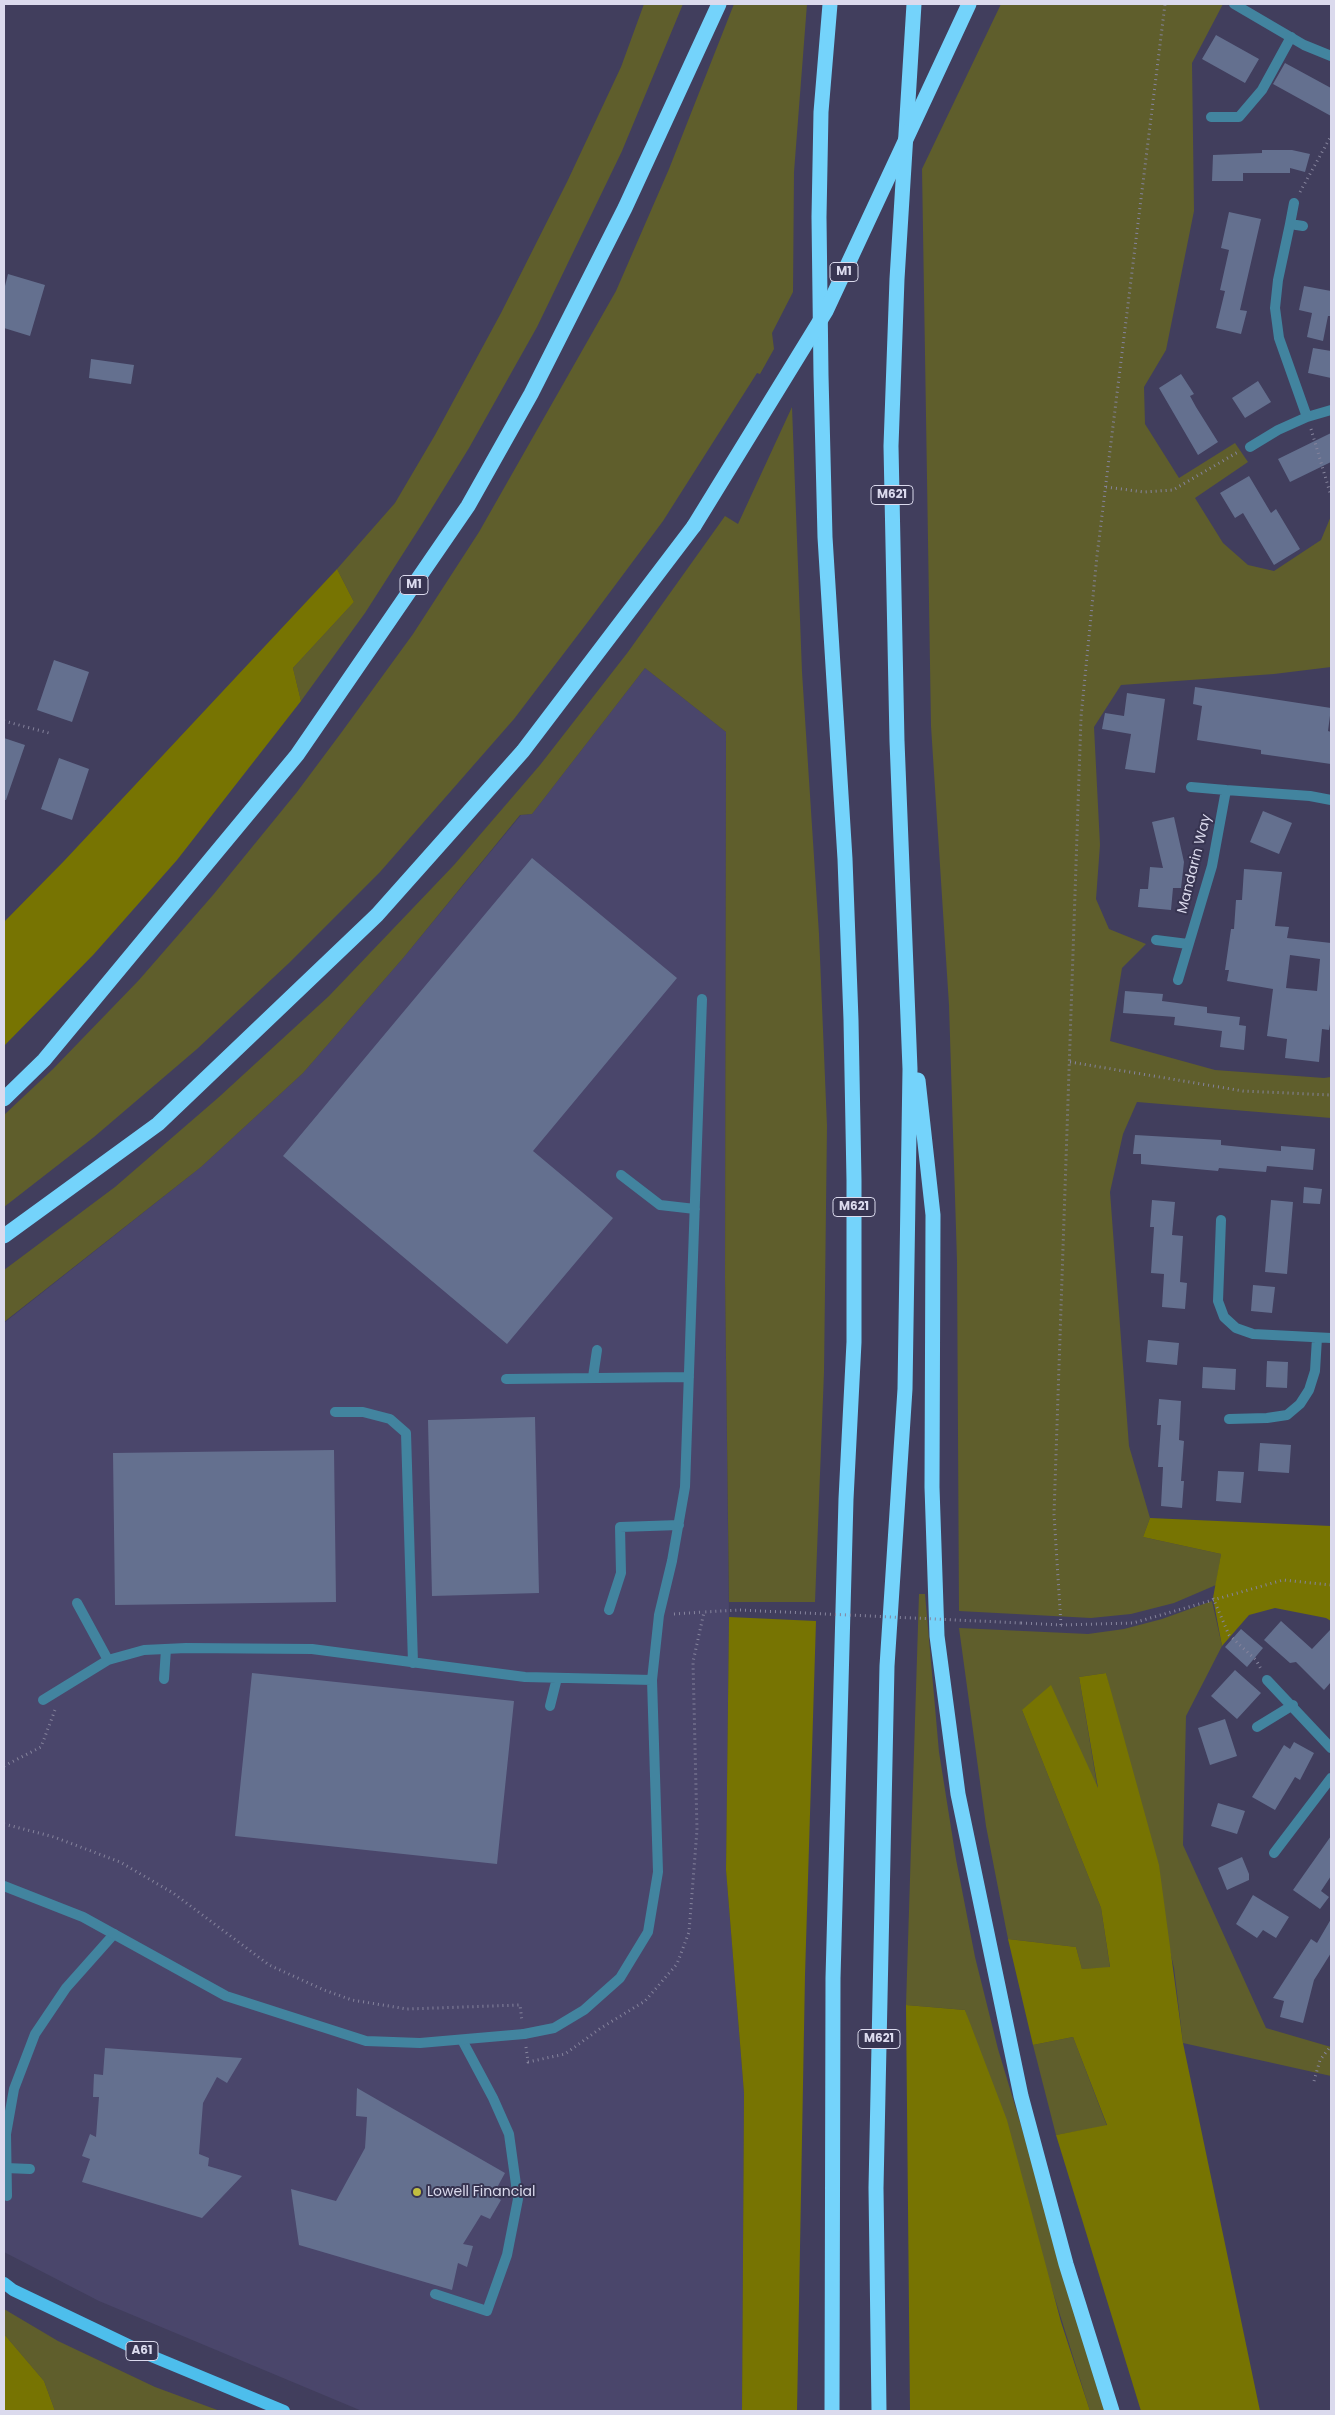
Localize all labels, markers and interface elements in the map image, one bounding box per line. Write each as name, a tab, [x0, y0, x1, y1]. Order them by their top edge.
road number: M1	[830, 262, 858, 282]
road number: M621	[871, 486, 913, 504]
road number: M1	[400, 576, 428, 594]
street label: Mandarin Way	[1175, 813, 1215, 915]
road number: M621	[833, 1198, 875, 1216]
road number: M621	[858, 2030, 900, 2048]
place label: Lowell Financial	[427, 2184, 536, 2200]
marker: Lowell Financial	[411, 2186, 423, 2198]
road number: A61	[126, 2342, 158, 2360]

